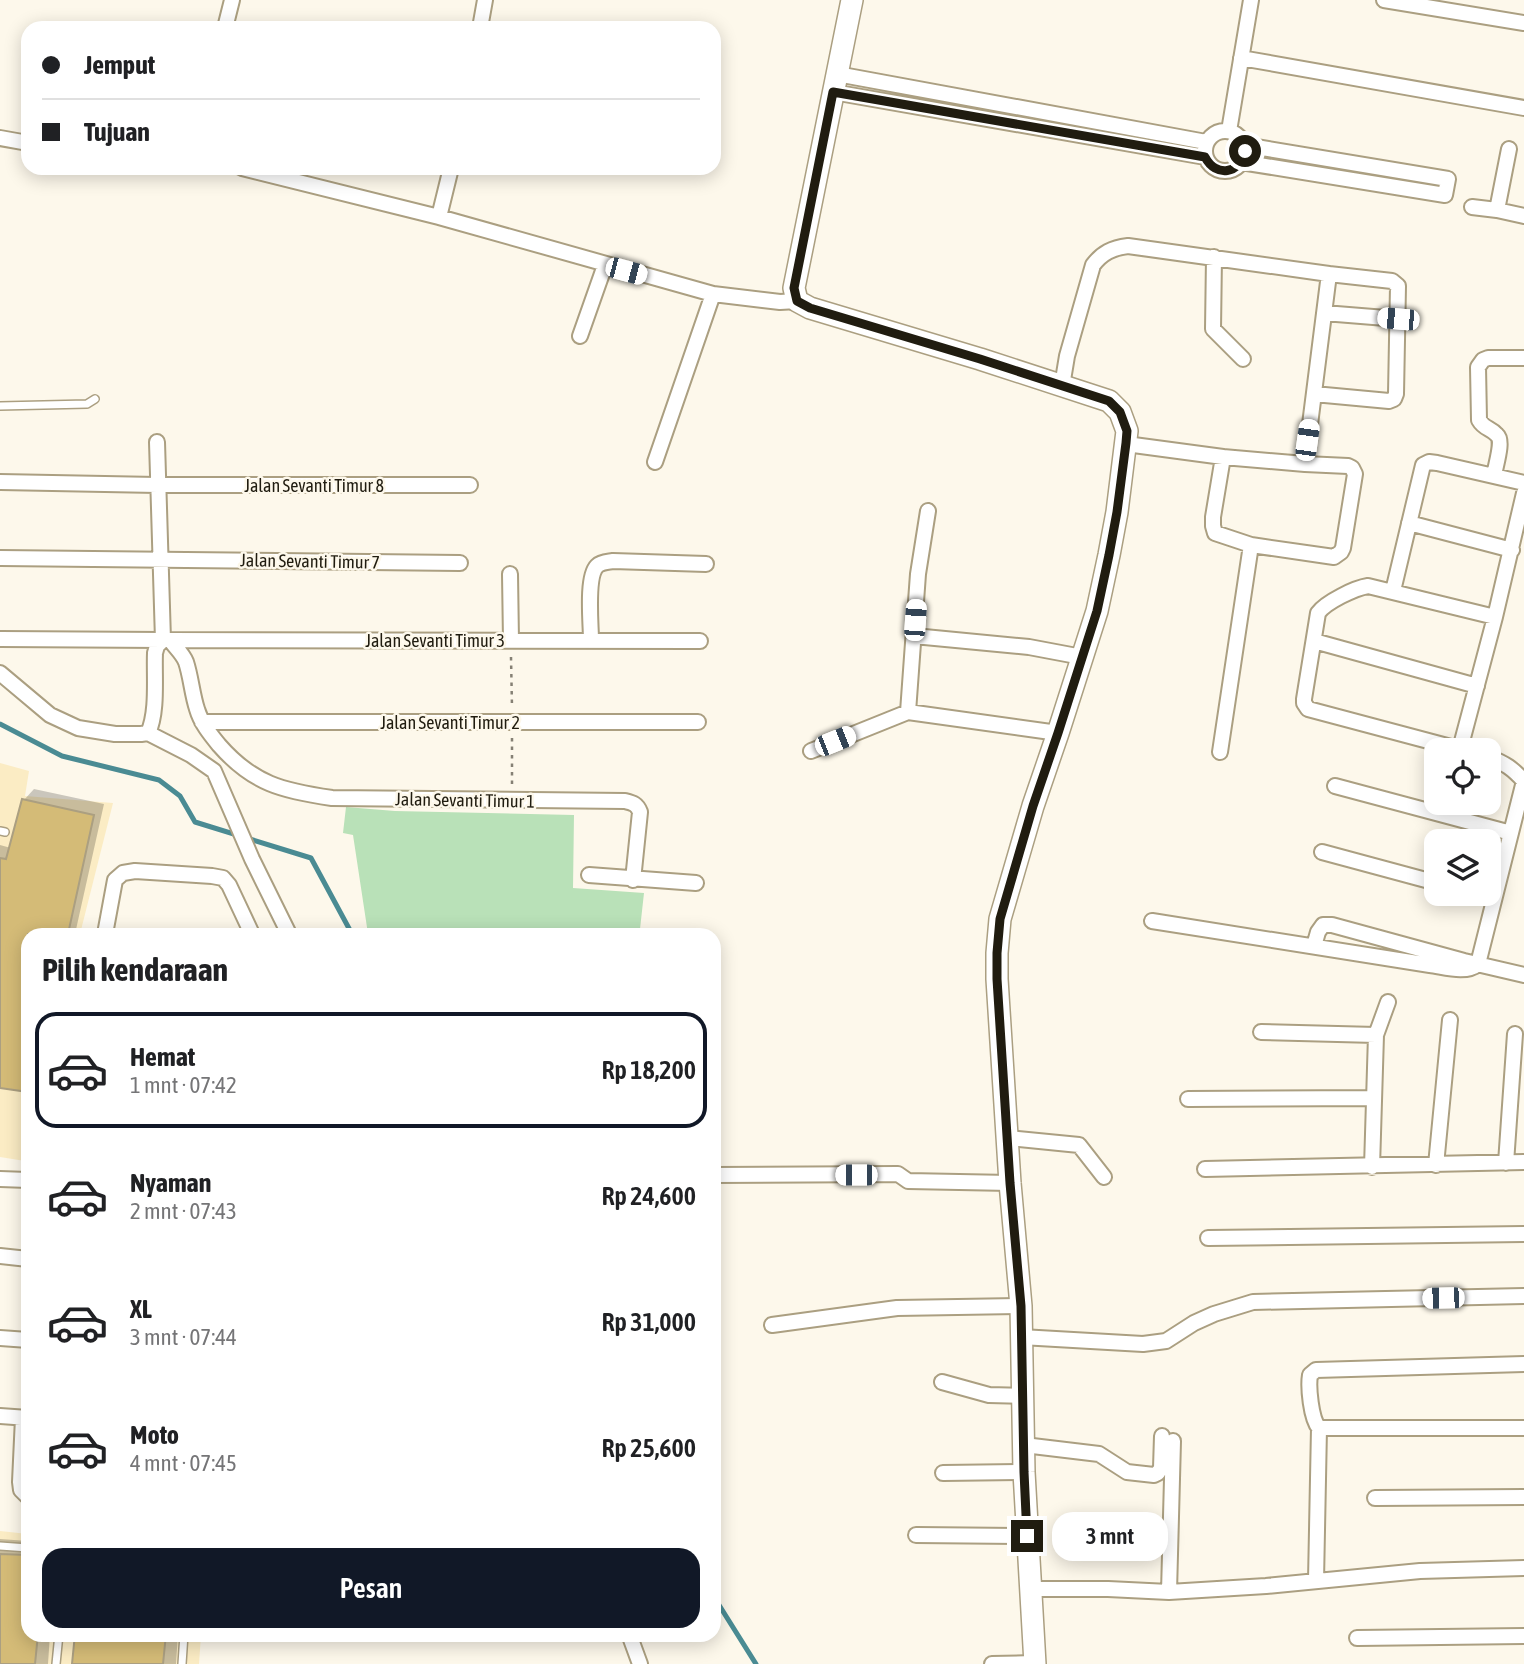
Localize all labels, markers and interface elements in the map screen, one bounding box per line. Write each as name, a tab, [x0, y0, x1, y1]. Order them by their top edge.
text: Jemput	[84, 50, 155, 80]
text: Tujuan	[84, 117, 150, 147]
route start	[1229, 135, 1261, 167]
car	[603, 255, 650, 287]
car	[1377, 307, 1420, 331]
car	[1294, 418, 1321, 462]
street label: Jalan Sevanti Timur 8	[244, 475, 384, 496]
street label: Jalan Sevanti Timur 7	[240, 549, 380, 573]
car	[904, 598, 927, 642]
street label: Jalan Sevanti Timur 3	[365, 630, 505, 651]
street label: Jalan Sevanti Timur 2	[380, 712, 520, 733]
car	[812, 723, 859, 759]
map controls	[1424, 738, 1501, 906]
button: locate	[1424, 738, 1501, 815]
street label: Jalan Sevanti Timur 1	[395, 788, 535, 812]
button: layers	[1424, 829, 1501, 906]
text: Pilih kendaraan	[42, 951, 228, 988]
icon: car	[46, 1039, 109, 1102]
text: Hemat	[130, 1042, 195, 1072]
text: Rp 18,200	[601, 1055, 696, 1085]
text: 1 mnt · 07:42	[130, 1072, 237, 1098]
icon: car	[46, 1165, 109, 1228]
car	[836, 1165, 878, 1186]
text: Nyaman	[130, 1168, 211, 1198]
text: Rp 24,600	[601, 1181, 696, 1211]
text: 2 mnt · 07:43	[130, 1198, 237, 1224]
car	[1422, 1287, 1465, 1309]
icon: car	[46, 1291, 109, 1354]
text: XL	[130, 1294, 152, 1324]
text: Rp 31,000	[601, 1307, 696, 1337]
text: 3 mnt · 07:44	[130, 1324, 237, 1350]
icon: car	[46, 1417, 109, 1480]
text: Moto	[130, 1420, 179, 1450]
text: Rp 25,600	[601, 1433, 696, 1463]
text: 4 mnt · 07:45	[130, 1450, 237, 1476]
callout: 3 mnt	[1052, 1512, 1167, 1560]
route end	[1011, 1520, 1043, 1552]
text: 3 mnt	[1086, 1523, 1134, 1549]
button: Pesan	[42, 1548, 700, 1628]

